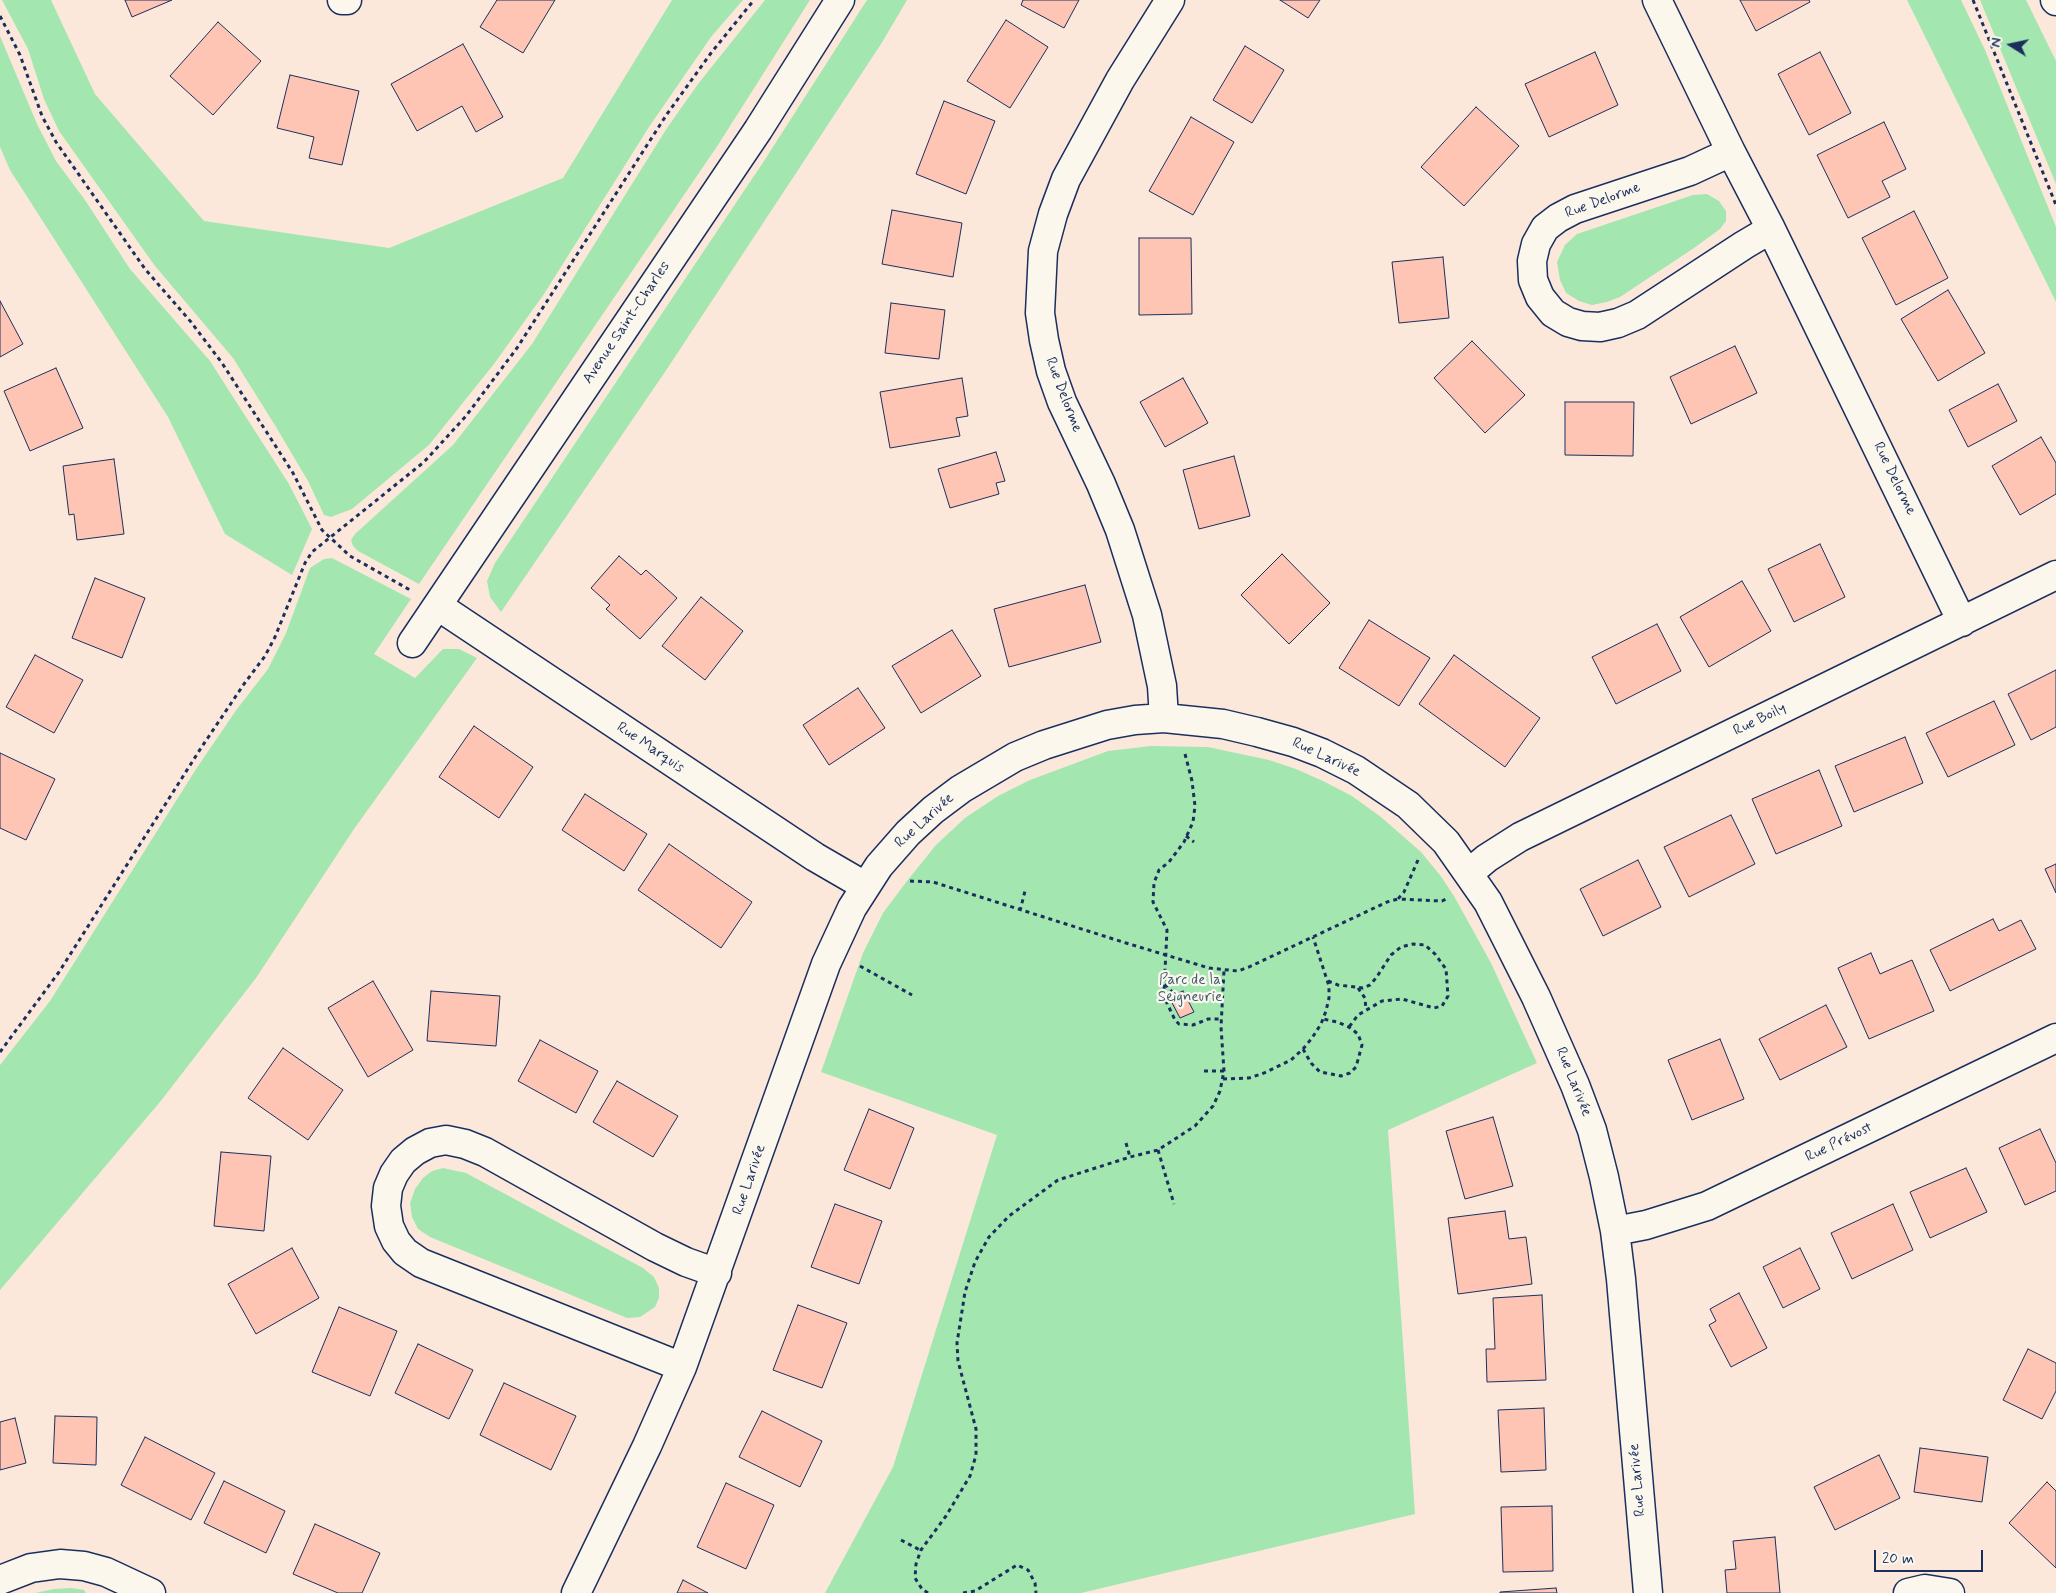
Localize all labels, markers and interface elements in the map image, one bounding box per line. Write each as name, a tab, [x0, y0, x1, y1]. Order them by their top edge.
north arrow	[1986, 20, 2036, 70]
text: N	[1987, 36, 2006, 49]
street label: Rue Delorme	[1563, 179, 1643, 223]
street label: Avenue Saint-Charles	[579, 258, 675, 388]
street label: Rue Delorme	[1040, 355, 1086, 435]
street label: Rue Delorme	[1869, 440, 1919, 518]
street label: Rue Boily	[1731, 700, 1789, 740]
street label: Rue Marquis	[613, 719, 687, 777]
street label: Rue Larivée	[1289, 734, 1363, 782]
street label: Rue Larivée	[892, 790, 958, 852]
park label: Parc de la Seigneurie	[1158, 972, 1222, 1007]
street label: Rue Larivée	[1551, 1045, 1595, 1119]
street label: Rue Prévost	[1803, 1119, 1875, 1167]
street label: Rue Larivée	[730, 1142, 770, 1218]
street label: Rue Larivée	[1626, 1443, 1650, 1517]
scale bar	[1876, 1540, 1985, 1572]
text: 20 m	[1882, 1549, 1914, 1569]

